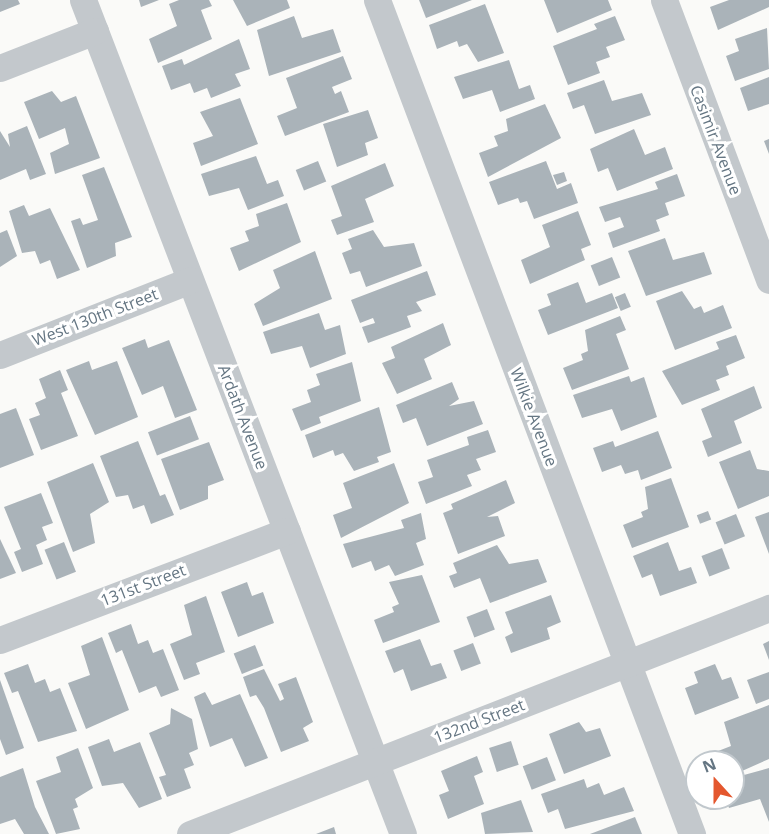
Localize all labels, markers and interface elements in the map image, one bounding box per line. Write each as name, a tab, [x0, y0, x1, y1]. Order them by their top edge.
street label: Casimir Avenue	[686, 82, 746, 198]
street label: West 130th Street	[29, 284, 161, 350]
street label: Ardath Avenue	[214, 362, 272, 472]
street label: Wilkie Avenue	[506, 365, 562, 469]
street label: 131st Street	[98, 560, 188, 610]
street label: 132nd Street	[431, 695, 527, 747]
north arrow	[685, 750, 745, 810]
text: N	[699, 752, 719, 778]

